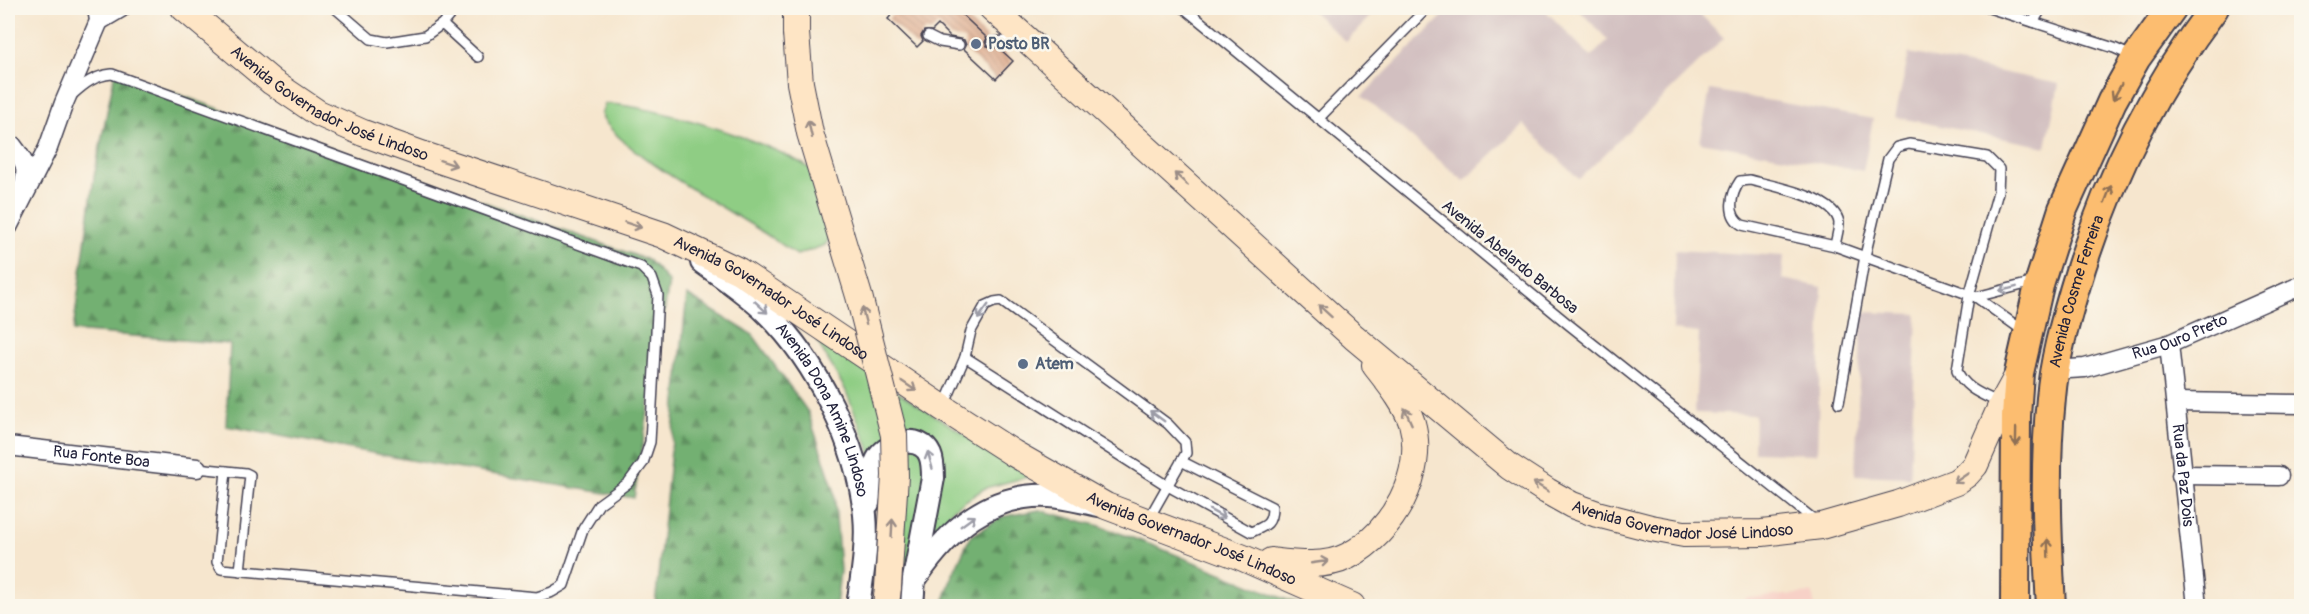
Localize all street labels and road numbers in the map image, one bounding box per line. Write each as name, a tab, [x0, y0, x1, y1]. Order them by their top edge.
street label: Avenida Governador José Lindoso	[226, 41, 431, 166]
street label: Avenida Abelardo Barbosa	[1437, 196, 1583, 318]
street label: Avenida Cosme Ferreira	[2045, 212, 2109, 369]
street label: Avenida Governador José Lindoso	[670, 232, 873, 365]
street label: Rua Ouro Preto	[2130, 309, 2231, 364]
street label: Avenida Dona Amine Lindoso	[771, 318, 872, 499]
street label: Rua da Paz Dois	[2168, 423, 2198, 528]
street label: Rua Fonte Boa	[52, 441, 151, 472]
street label: Avenida Governador José Lindoso	[1083, 487, 1300, 590]
street label: Avenida Governador José Lindoso	[1569, 496, 1795, 544]

